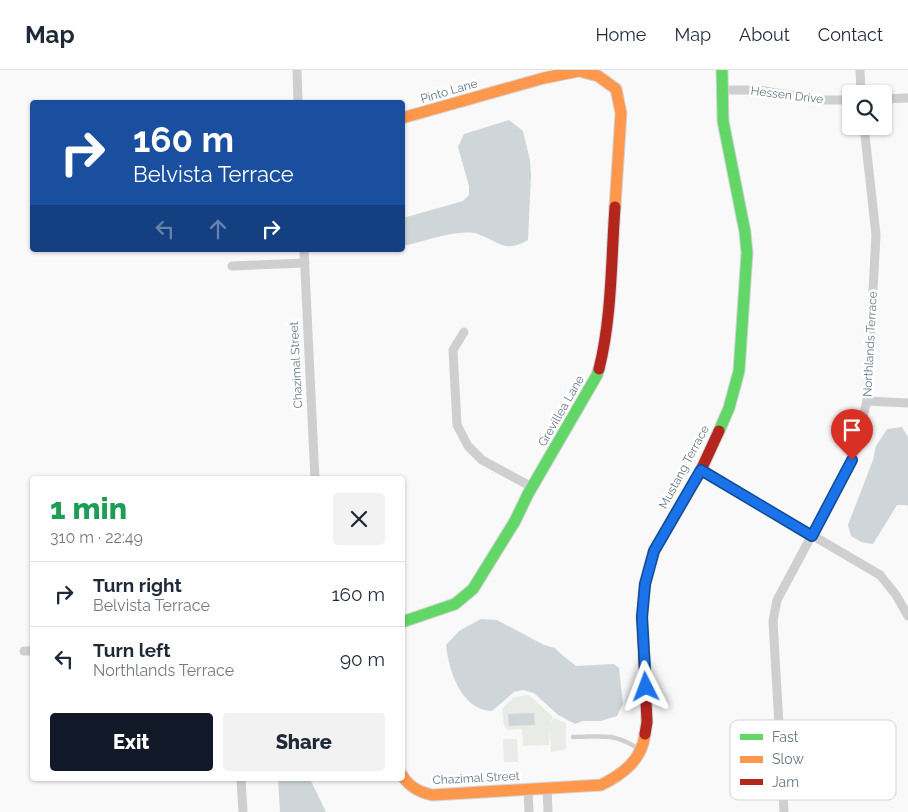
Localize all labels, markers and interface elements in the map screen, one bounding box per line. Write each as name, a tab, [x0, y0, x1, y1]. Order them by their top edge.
text: Map	[25, 20, 75, 49]
text: Home	[595, 24, 646, 45]
text: Map	[674, 24, 711, 45]
text: About	[739, 24, 790, 45]
text: Contact	[818, 24, 883, 45]
street label: Pinto Lane	[419, 76, 479, 106]
street label: Hessen Drive	[750, 84, 824, 106]
map controls	[842, 85, 892, 135]
button: search	[842, 85, 892, 135]
text: 160 m	[133, 119, 234, 160]
icon: right	[50, 120, 115, 185]
text: Belvista Terrace	[133, 161, 294, 187]
icon: left	[151, 215, 179, 243]
icon: ahead	[204, 215, 232, 243]
icon: right	[257, 215, 285, 243]
street label: Northlands Terrace	[860, 291, 880, 397]
street label: Chazimal Street	[287, 321, 305, 409]
street label: Grevillea Lane	[535, 373, 587, 449]
pin	[831, 409, 873, 460]
icon: arrive	[838, 416, 866, 444]
street label: Mustang Terrace	[656, 423, 712, 511]
text: 1 min	[50, 491, 127, 526]
button: close	[333, 493, 385, 545]
text: 310 m · 22:49	[50, 528, 143, 547]
text: Turn right	[93, 574, 182, 596]
icon: right	[50, 580, 78, 608]
text: 160 m	[331, 583, 385, 605]
text: Belvista Terrace	[93, 596, 210, 615]
text: Turn left	[93, 639, 170, 661]
icon: left	[50, 645, 78, 673]
text: 90 m	[340, 648, 385, 670]
position arrow	[619, 660, 671, 712]
text: Northlands Terrace	[93, 661, 234, 680]
button: Exit	[50, 713, 213, 771]
button: Share	[223, 713, 385, 771]
legend	[730, 720, 896, 800]
text: Fast	[772, 729, 799, 745]
text: Slow	[772, 751, 804, 767]
street label: Chazimal Street	[432, 769, 520, 787]
text: Jam	[772, 774, 799, 790]

